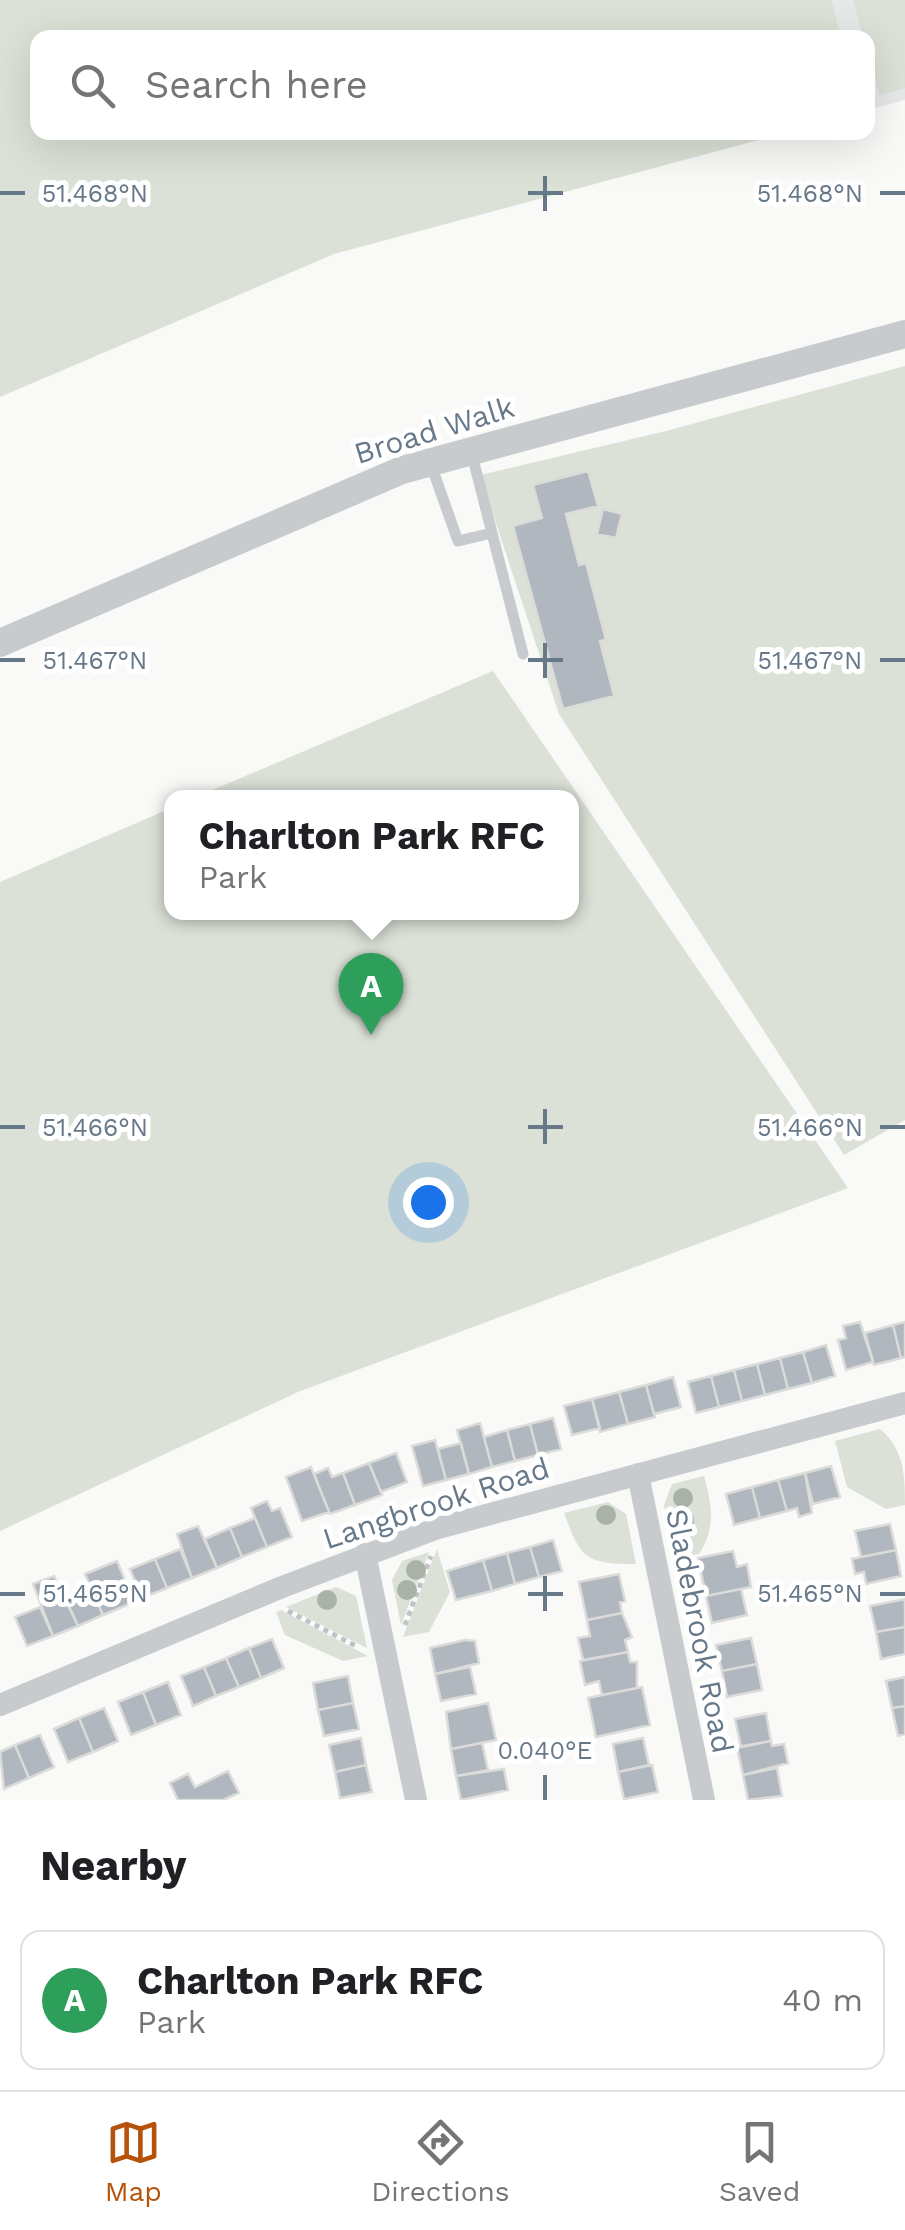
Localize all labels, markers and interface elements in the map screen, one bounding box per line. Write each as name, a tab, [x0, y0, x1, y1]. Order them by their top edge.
search box	[30, 30, 875, 140]
icon: search	[65, 58, 120, 113]
text: Search here	[145, 63, 368, 107]
text: 51.468°N	[42, 179, 148, 208]
text: 51.468°N	[757, 179, 863, 208]
street label: Broad Walk	[350, 389, 518, 471]
text: 51.467°N	[43, 646, 147, 675]
text: 51.467°N	[758, 646, 862, 675]
popup	[164, 790, 579, 920]
text: Charlton Park RFC	[198, 814, 545, 858]
text: Park	[198, 858, 267, 896]
pin: A	[338, 952, 404, 1035]
text: 51.466°N	[42, 1113, 148, 1142]
text: 51.466°N	[757, 1113, 863, 1142]
your location	[403, 1177, 454, 1228]
street label: Langbrook Road	[318, 1450, 554, 1556]
street label: Sladebrook Road	[659, 1506, 741, 1756]
text: 51.465°N	[42, 1579, 148, 1608]
text: 51.465°N	[757, 1579, 863, 1608]
text: 0.040°E	[498, 1736, 592, 1765]
text: Nearby	[40, 1841, 187, 1890]
text: Charlton Park RFC	[137, 1959, 483, 2003]
text: A	[64, 1981, 85, 2019]
text: 40 m	[782, 1981, 863, 2019]
text: Park	[137, 2003, 206, 2041]
tab: Map	[105, 2115, 162, 2208]
tab: Directions	[371, 2115, 510, 2208]
tab: Saved	[719, 2115, 800, 2208]

